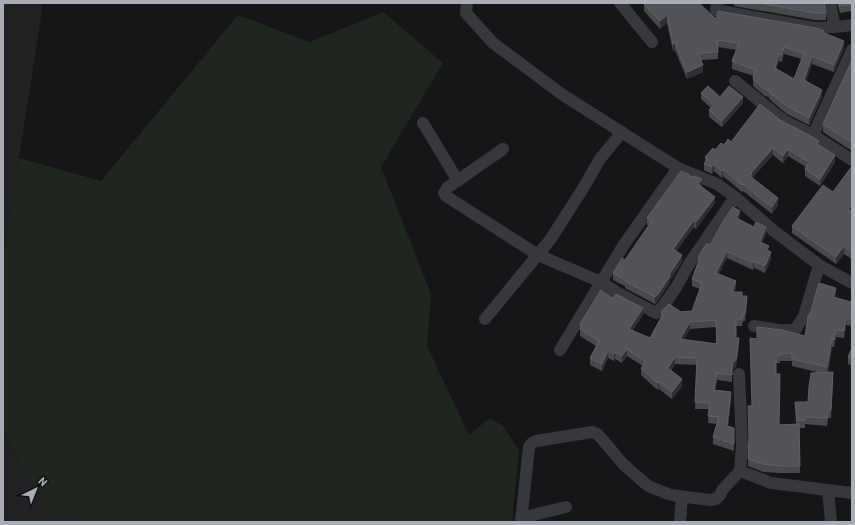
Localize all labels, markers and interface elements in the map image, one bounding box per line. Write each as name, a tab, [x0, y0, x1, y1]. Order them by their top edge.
north arrow	[16, 469, 56, 509]
text: N	[36, 474, 50, 489]

